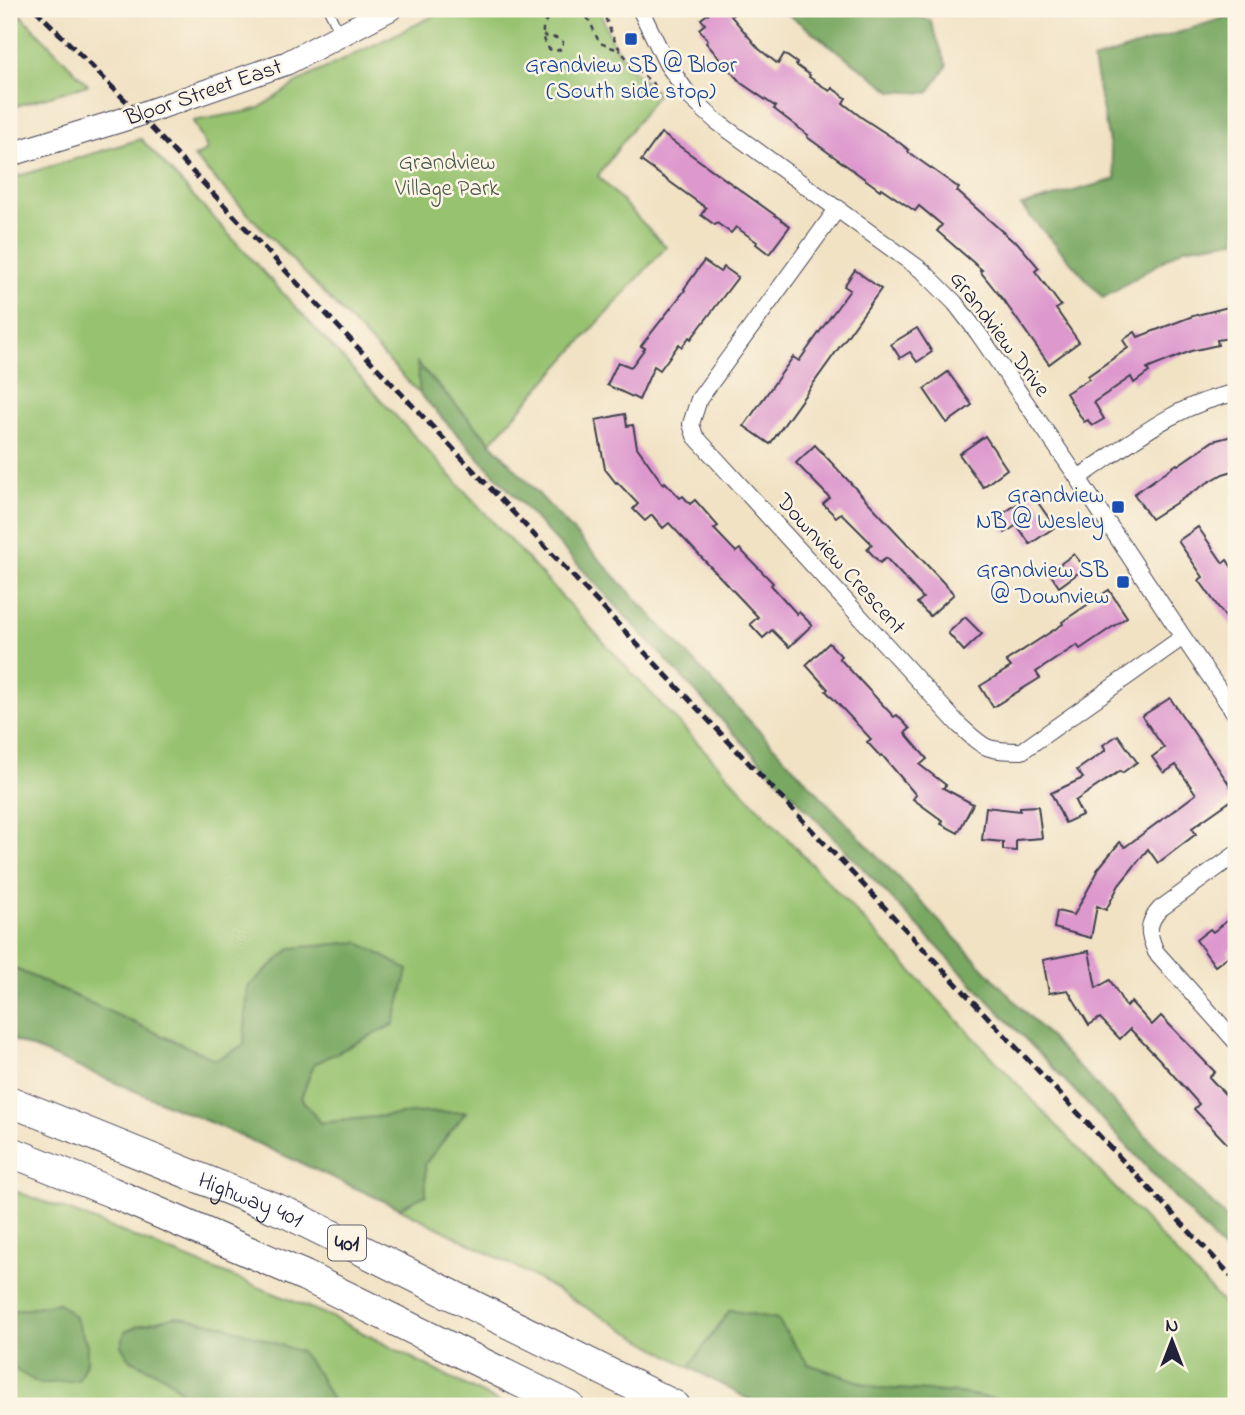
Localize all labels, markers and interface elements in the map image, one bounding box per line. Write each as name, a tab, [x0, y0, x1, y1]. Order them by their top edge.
marker: Grandview SB @ Bloor (South side stop)	[623, 31, 639, 47]
place label: Grandview SB @ Bloor (South side stop)	[525, 50, 738, 109]
street label: Bloor Street East	[120, 51, 287, 136]
park label: Grandview Village Park	[394, 147, 500, 207]
street label: Grandview Drive	[941, 265, 1058, 405]
place label: Grandview NB @ Wesley	[976, 480, 1104, 541]
street label: Downview Crescent	[767, 486, 913, 643]
marker: Grandview NB @ Wesley	[1110, 499, 1126, 515]
place label: Grandview SB @ Downview	[976, 555, 1109, 614]
marker: Grandview SB @ Downview	[1115, 574, 1131, 590]
street label: Highway 401	[193, 1165, 308, 1237]
road number: 401	[328, 1226, 366, 1260]
north arrow	[1136, 1306, 1206, 1376]
text: N	[1166, 1313, 1179, 1340]

